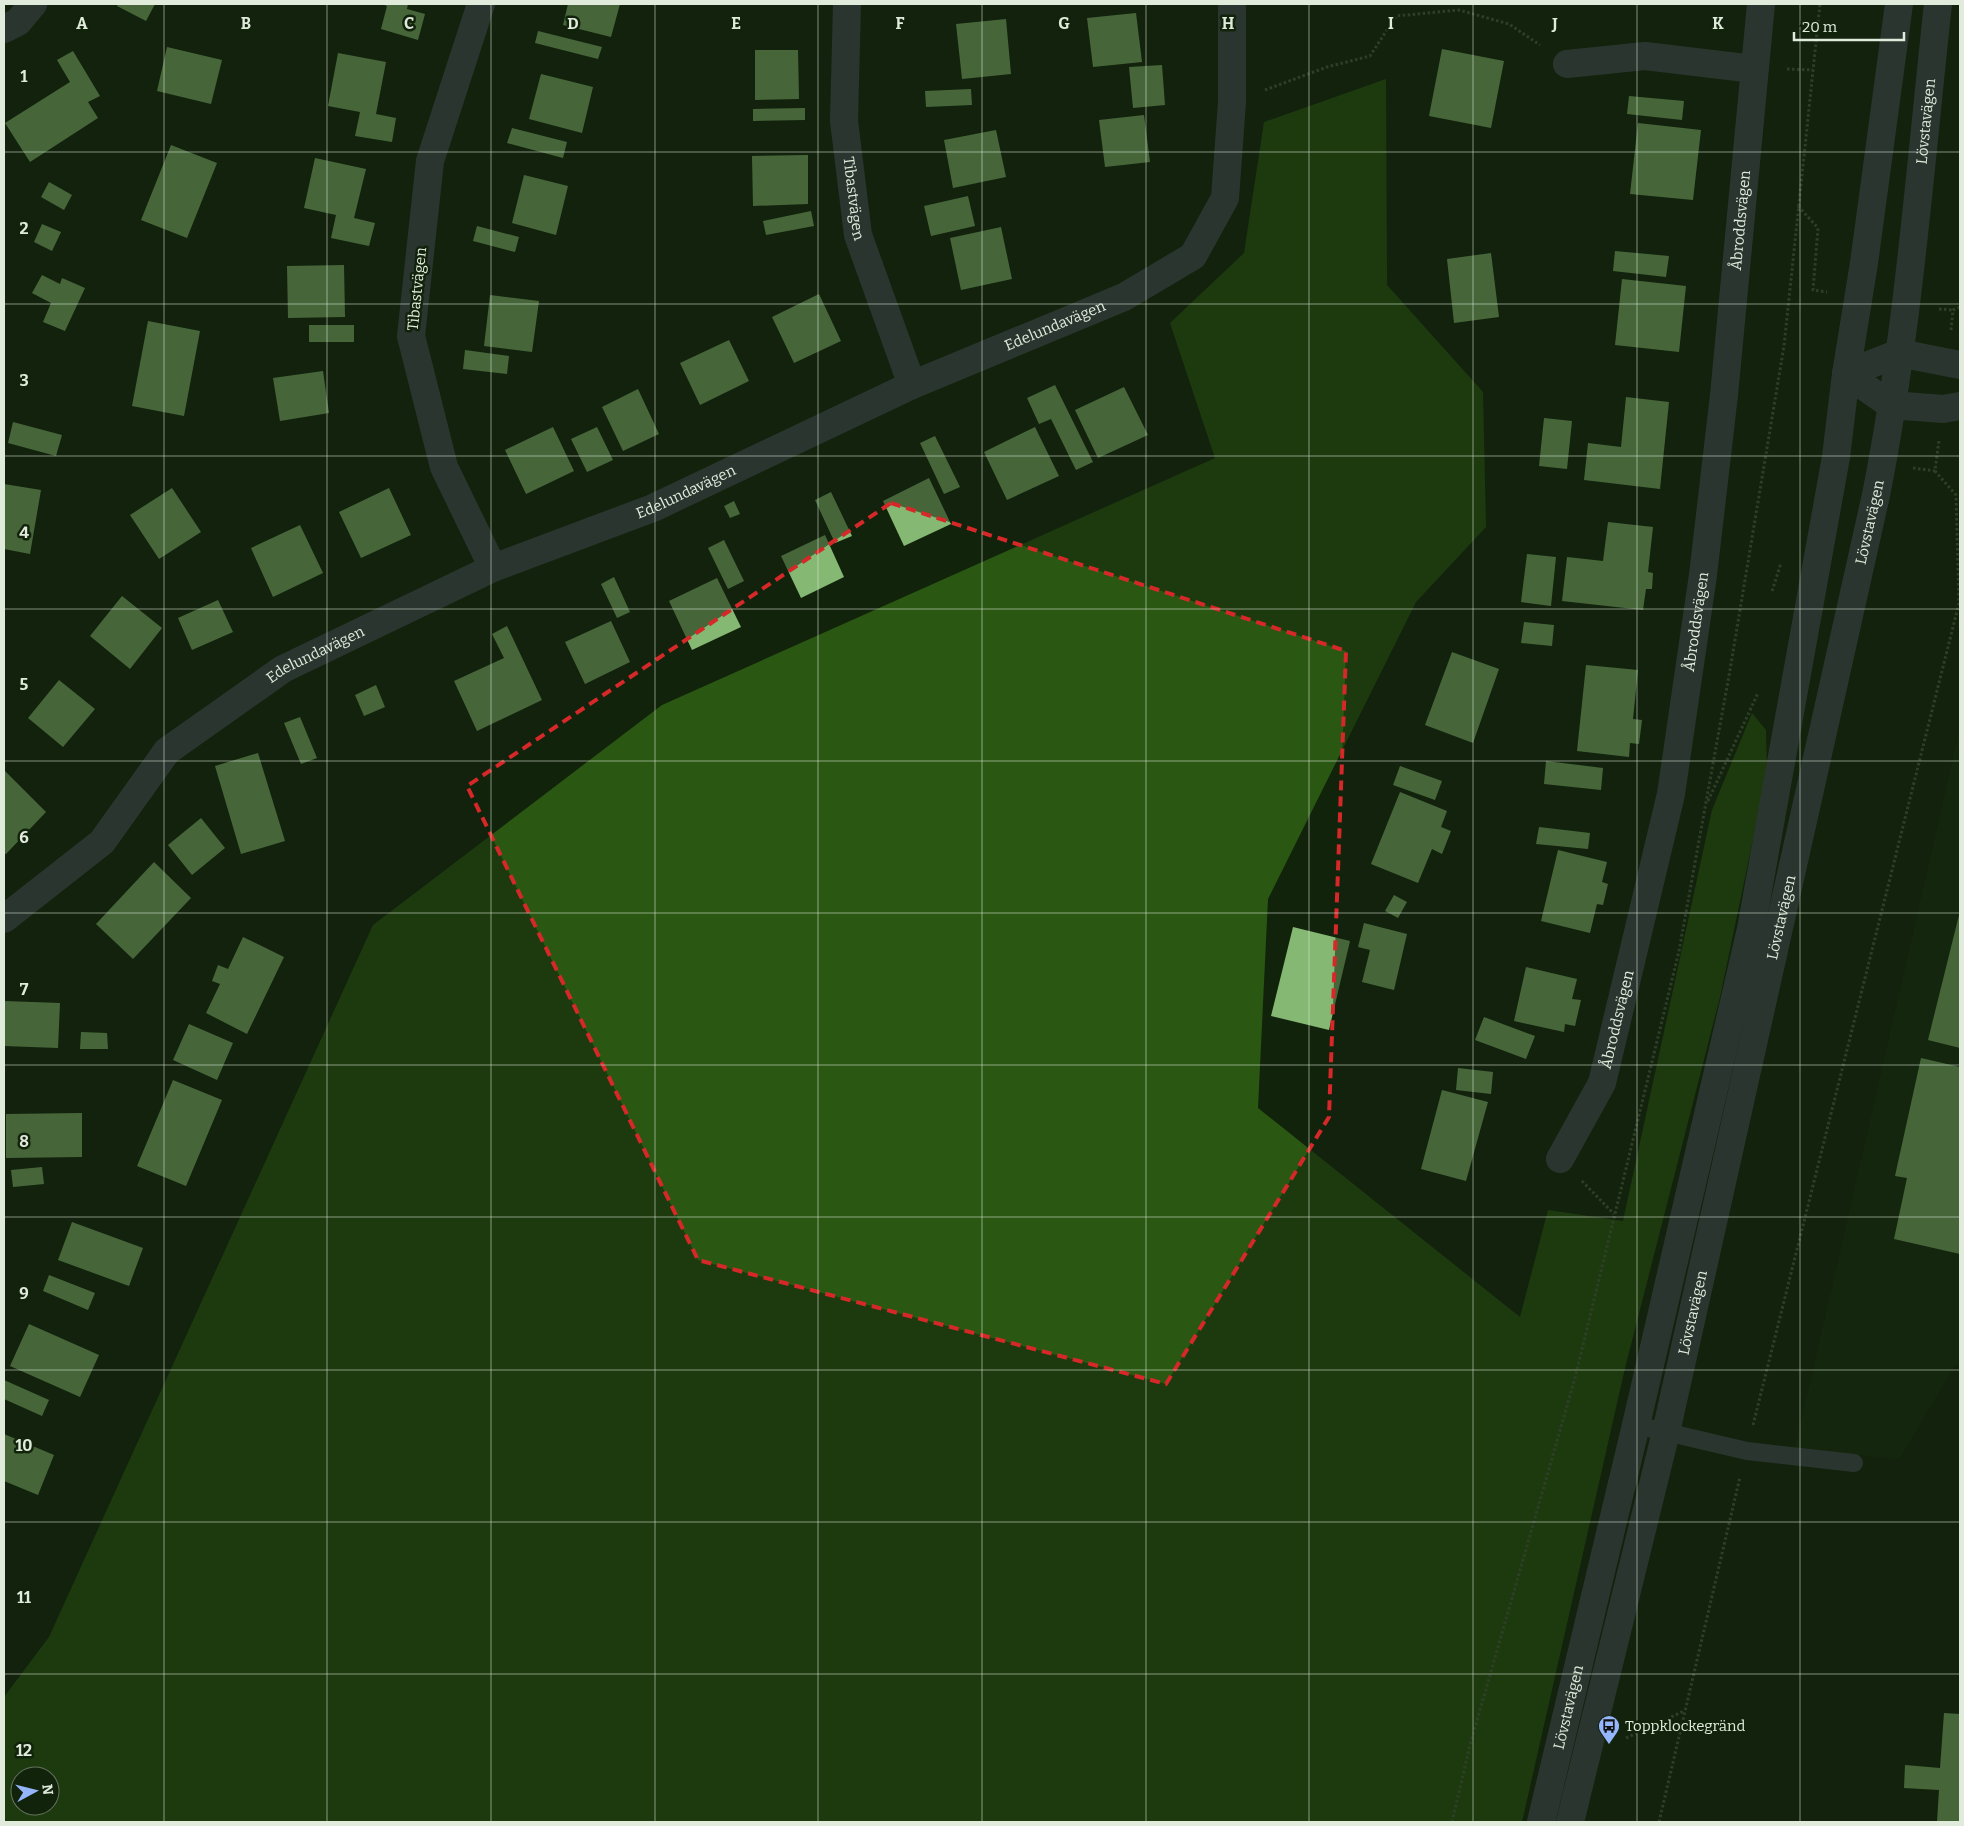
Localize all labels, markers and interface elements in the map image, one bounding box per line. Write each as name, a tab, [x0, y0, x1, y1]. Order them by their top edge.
scale bar	[1794, 10, 1904, 42]
text: A	[76, 14, 88, 33]
text: B	[241, 14, 251, 33]
text: C	[404, 14, 414, 33]
text: D	[567, 14, 579, 33]
text: E	[731, 14, 741, 33]
text: F	[896, 14, 905, 33]
text: G	[1058, 14, 1070, 33]
text: H	[1222, 14, 1235, 33]
text: I	[1388, 14, 1394, 33]
text: J	[1551, 14, 1558, 33]
text: K	[1712, 14, 1724, 33]
text: 20 m	[1802, 18, 1838, 36]
text: 1	[21, 67, 28, 86]
street label: Lövstavägen	[1913, 77, 1939, 165]
street label: Tibastvägen	[839, 156, 868, 243]
street label: Åbroddsvägen	[1727, 169, 1754, 271]
text: 2	[19, 219, 29, 238]
street label: Tibastvägen	[404, 246, 430, 332]
street label: Edelundavägen	[1002, 296, 1109, 355]
text: 3	[19, 371, 29, 390]
street label: Edelundavägen	[634, 461, 739, 522]
street label: Lövstavägen	[1852, 478, 1888, 566]
text: 4	[19, 523, 29, 542]
street label: Åbroddsvägen	[1680, 570, 1712, 673]
street label: Edelundavägen	[263, 622, 368, 687]
text: 5	[20, 675, 29, 694]
text: 6	[19, 828, 29, 847]
street label: Lövstavägen	[1763, 873, 1800, 961]
street label: Åbroddsvägen	[1597, 968, 1638, 1071]
text: 7	[20, 980, 29, 999]
text: 8	[19, 1132, 29, 1151]
street label: Lövstavägen	[1675, 1268, 1711, 1357]
text: 9	[19, 1284, 29, 1303]
text: 10	[15, 1436, 33, 1455]
text: 11	[17, 1588, 31, 1607]
street label: Lövstavägen	[1550, 1663, 1587, 1751]
bus stop icon: Toppklockegränd	[1597, 1714, 1621, 1745]
place label: Toppklockegränd	[1625, 1717, 1745, 1735]
text: 12	[16, 1741, 32, 1760]
north arrow	[10, 1766, 60, 1816]
text: N	[38, 1783, 57, 1796]

